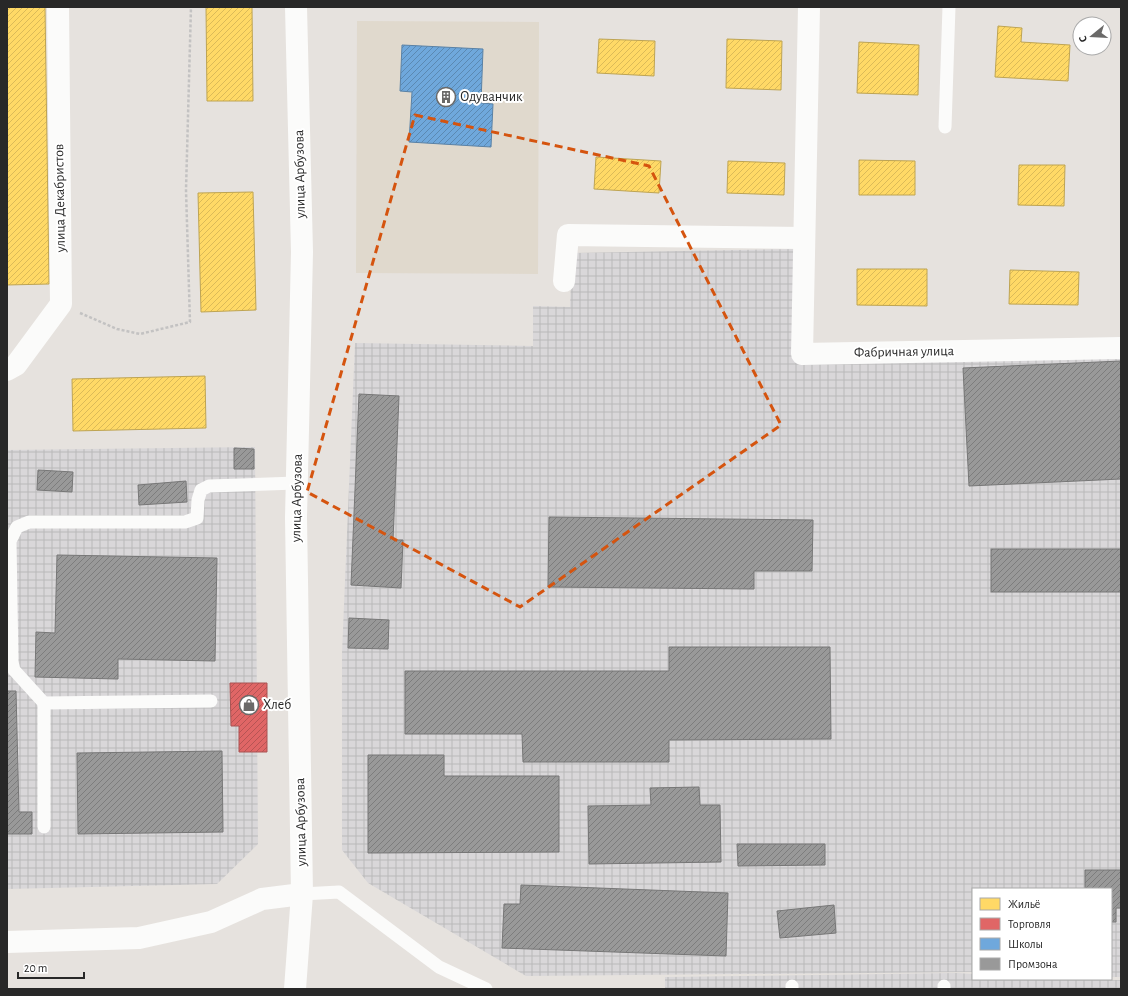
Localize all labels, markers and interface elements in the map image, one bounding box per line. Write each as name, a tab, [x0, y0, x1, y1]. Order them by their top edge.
north arrow	[1072, 16, 1112, 56]
text: С	[1077, 34, 1089, 44]
building icon: Одуванчик	[435, 86, 457, 108]
place label: Одуванчик	[460, 90, 523, 104]
street label: улица Арбузова	[292, 129, 308, 219]
street label: улица Декабристов	[52, 144, 68, 253]
street label: Фабричная улица	[854, 344, 955, 360]
street label: улица Арбузова	[289, 453, 305, 543]
shop icon: Хлеб	[238, 694, 260, 716]
place label: Хлеб	[263, 698, 291, 712]
street label: улица Арбузова	[293, 777, 309, 867]
legend	[972, 888, 1112, 980]
text: Жильё	[1008, 898, 1040, 910]
text: Торговля	[1008, 918, 1051, 930]
text: Школы	[1008, 938, 1043, 950]
scale bar	[18, 954, 84, 980]
text: Промзона	[1008, 958, 1058, 970]
text: 20 m	[24, 962, 47, 974]

